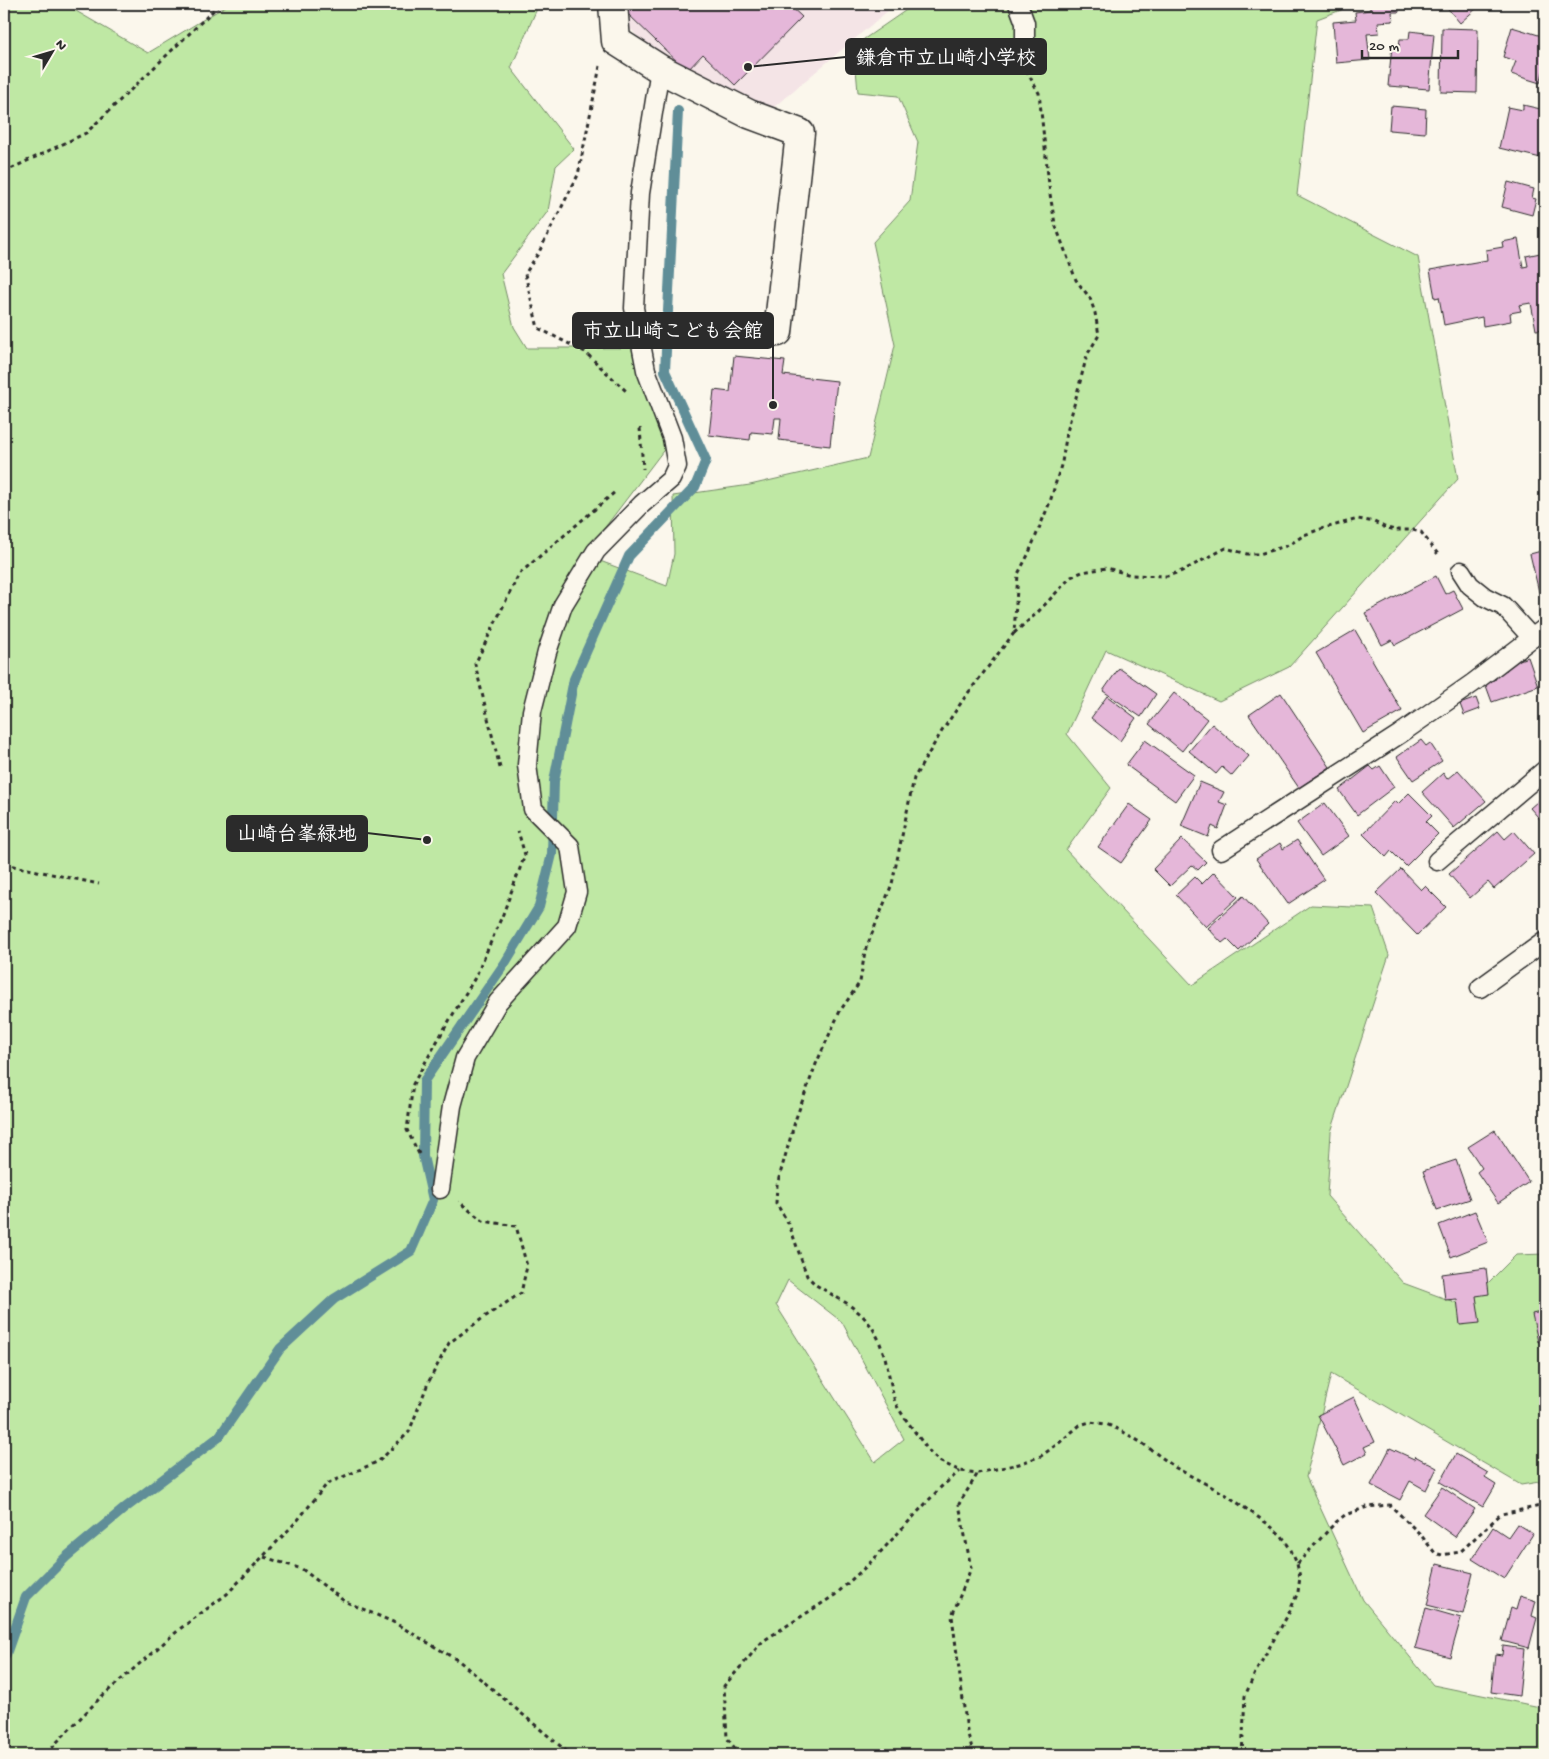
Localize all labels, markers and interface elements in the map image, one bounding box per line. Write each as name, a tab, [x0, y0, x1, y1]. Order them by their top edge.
north arrow	[28, 28, 78, 78]
scale bar	[1362, 28, 1458, 60]
text: N	[51, 37, 70, 54]
text: 20 m	[1369, 38, 1399, 56]
callout: 鎌倉市立山崎小学校	[846, 39, 1046, 74]
text: 鎌倉市立山崎小学校	[856, 47, 1036, 72]
callout: 市立山崎こども会館	[573, 313, 773, 348]
text: 市立山崎こども会館	[583, 320, 763, 345]
callout: 山崎台峯緑地	[227, 816, 367, 851]
text: 山崎台峯緑地	[237, 823, 357, 848]

